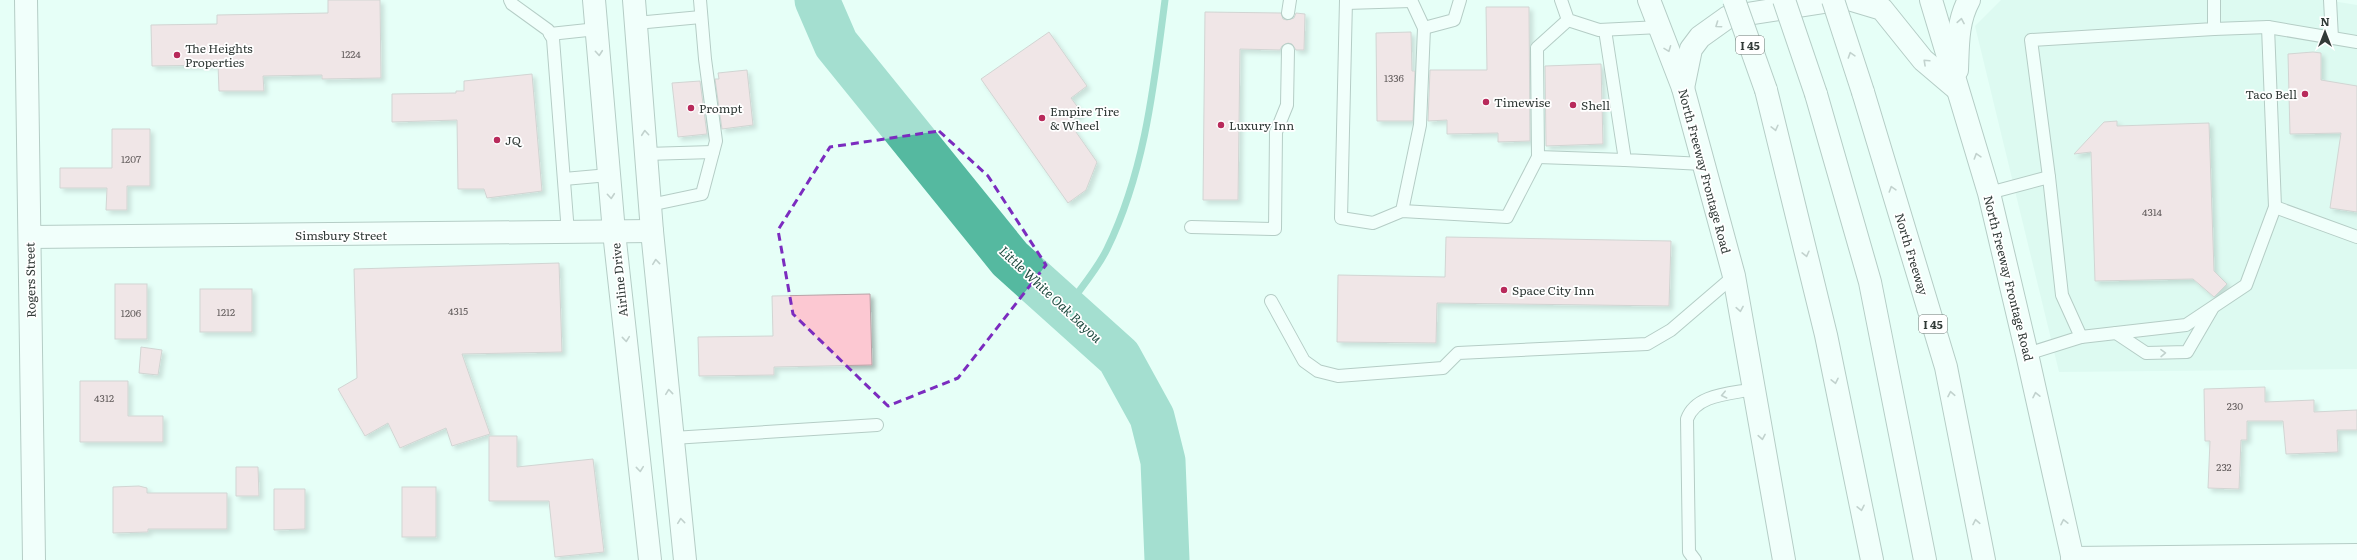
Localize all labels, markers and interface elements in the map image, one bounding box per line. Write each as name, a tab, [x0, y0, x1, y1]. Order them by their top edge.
north arrow	[2305, 12, 2345, 52]
text: N	[2320, 13, 2330, 29]
one-way arrow	[1956, 18, 1965, 24]
one-way arrow	[1715, 20, 1722, 27]
road number: I 45	[1736, 36, 1764, 54]
place label: The Heights Properties	[185, 39, 253, 71]
house number: 1224	[341, 46, 361, 61]
one-way arrow	[1664, 46, 1672, 53]
marker: The Heights Properties	[172, 50, 182, 60]
one-way arrow	[594, 50, 603, 56]
one-way arrow	[1847, 52, 1856, 59]
one-way arrow	[1923, 59, 1931, 67]
house number: 1336	[1384, 70, 1405, 85]
place label: Taco Bell	[2245, 85, 2297, 103]
street label: North Freeway Frontage Road	[1674, 86, 1736, 256]
marker: Taco Bell	[2300, 89, 2310, 99]
place label: Timewise	[1494, 93, 1550, 111]
place label: Shell	[1581, 96, 1610, 114]
marker: Timewise	[1481, 97, 1491, 107]
place label: Prompt	[699, 99, 742, 117]
marker: Shell	[1568, 100, 1578, 110]
place label: Empire Tire & Wheel	[1050, 102, 1119, 134]
marker: Prompt	[686, 103, 696, 113]
marker: Empire Tire & Wheel	[1037, 113, 1047, 123]
place label: Luxury Inn	[1229, 116, 1294, 134]
marker: Luxury Inn	[1216, 120, 1226, 130]
one-way arrow	[1771, 124, 1779, 131]
one-way arrow	[640, 130, 649, 136]
place label: JQ	[505, 131, 523, 149]
marker: JQ	[492, 135, 502, 145]
house number: 1207	[121, 151, 141, 166]
one-way arrow	[1973, 153, 1982, 160]
one-way arrow	[1888, 185, 1897, 192]
one-way arrow	[606, 193, 615, 199]
street label: North Freeway Frontage Road	[1980, 193, 2038, 363]
house number: 4314	[2142, 204, 2163, 219]
street label: North Freeway	[1891, 211, 1933, 297]
street label: Simsbury Street	[295, 226, 387, 244]
water label: Little White Oak Bayou	[995, 241, 1107, 347]
street label: Rogers Street	[20, 242, 40, 318]
street label: Airline Drive	[606, 242, 632, 318]
one-way arrow	[1802, 251, 1810, 257]
one-way arrow	[651, 259, 660, 266]
place label: Space City Inn	[1512, 281, 1594, 299]
marker: Space City Inn	[1499, 285, 1509, 295]
house number: 4315	[448, 303, 468, 318]
house number: 1212	[217, 304, 235, 319]
house number: 1206	[121, 305, 142, 320]
one-way arrow	[1735, 306, 1744, 312]
road number: I 45	[1919, 315, 1947, 333]
one-way arrow	[621, 336, 630, 343]
one-way arrow	[2160, 349, 2166, 357]
one-way arrow	[1831, 377, 1839, 384]
one-way arrow	[664, 389, 673, 395]
house number: 4312	[94, 390, 114, 405]
one-way arrow	[1720, 391, 1727, 399]
one-way arrow	[1947, 391, 1956, 397]
one-way arrow	[2033, 392, 2041, 398]
house number: 230	[2227, 398, 2243, 413]
one-way arrow	[1758, 434, 1766, 440]
house number: 232	[2216, 459, 2232, 474]
one-way arrow	[635, 466, 644, 472]
one-way arrow	[1857, 505, 1865, 511]
one-way arrow	[677, 518, 686, 524]
one-way arrow	[1972, 519, 1981, 525]
one-way arrow	[2061, 519, 2069, 525]

